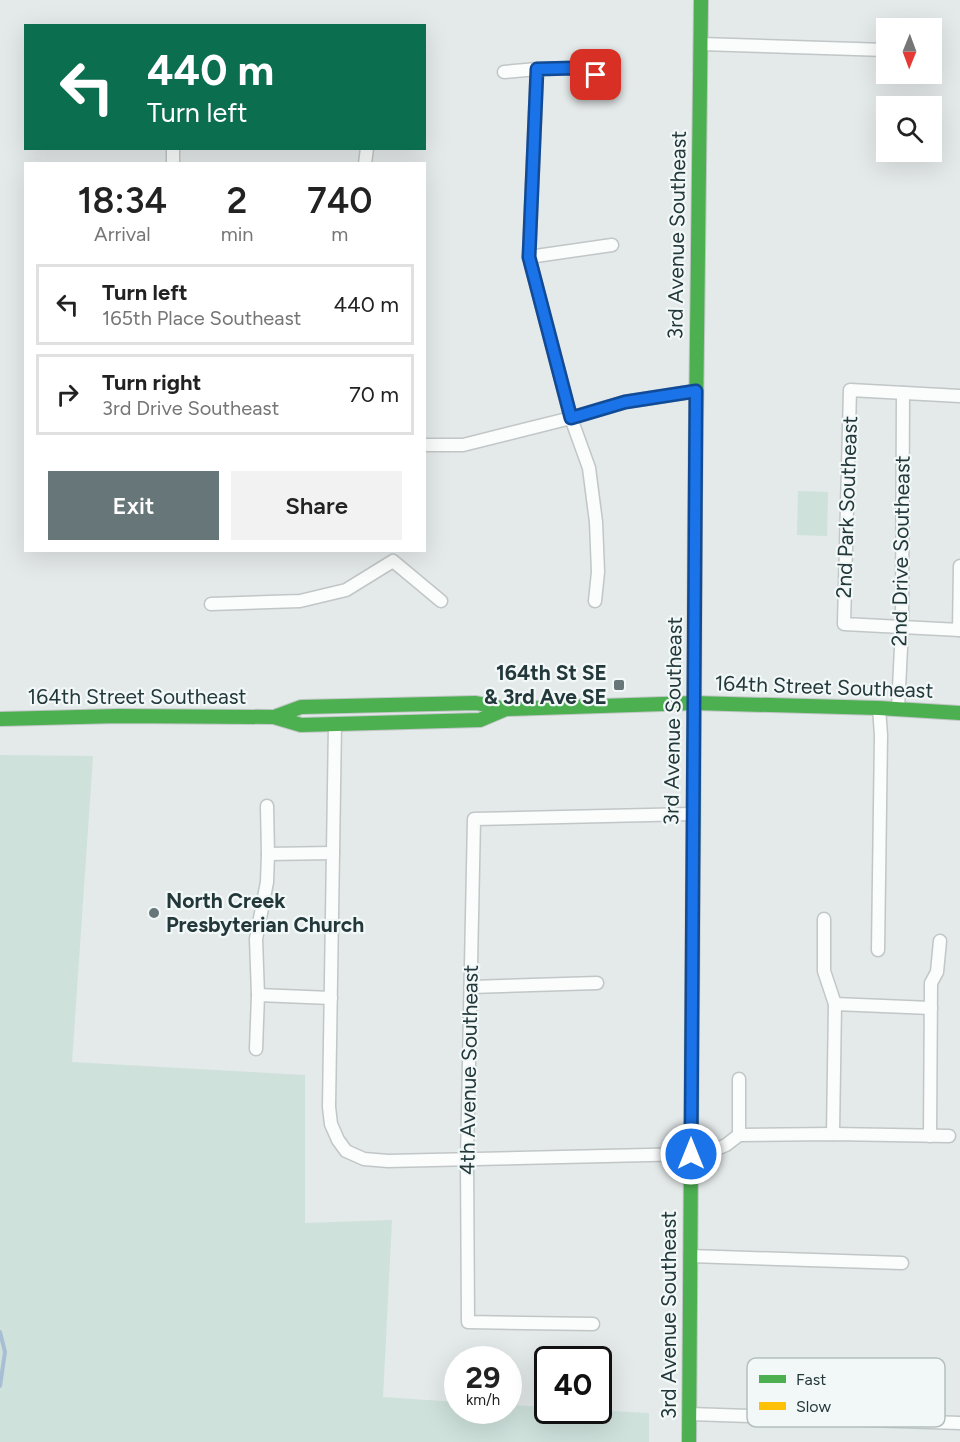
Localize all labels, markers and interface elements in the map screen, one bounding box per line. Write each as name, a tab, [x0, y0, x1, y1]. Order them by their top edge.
north arrow	[876, 18, 942, 84]
map controls	[876, 18, 942, 162]
text: 440 m	[147, 45, 274, 96]
icon: left	[48, 48, 126, 126]
pin	[570, 49, 621, 100]
icon: arrive	[579, 58, 612, 91]
text: Turn left	[147, 96, 247, 129]
button: search	[876, 96, 942, 162]
street label: 3rd Avenue Southeast	[662, 130, 691, 339]
text: 18:34	[77, 179, 167, 222]
text: 2	[227, 179, 247, 222]
text: 740	[307, 179, 373, 222]
text: Arrival	[94, 222, 151, 246]
text: min	[221, 222, 253, 246]
text: m	[331, 222, 348, 246]
text: Turn left	[102, 279, 188, 306]
icon: left	[51, 288, 84, 321]
text: 440 m	[333, 291, 399, 318]
text: 165th Place Southeast	[102, 306, 301, 330]
text: Turn right	[102, 369, 201, 396]
icon: right	[51, 378, 84, 411]
text: 70 m	[349, 381, 399, 408]
text: 3rd Drive Southeast	[102, 396, 279, 420]
street label: 2nd Park Southeast	[831, 415, 862, 599]
street label: 2nd Drive Southeast	[886, 455, 915, 647]
button: Exit	[48, 471, 219, 540]
button: Share	[231, 471, 402, 540]
street label: 3rd Avenue Southeast	[658, 616, 687, 825]
place label: 164th St SE & 3rd Ave SE	[484, 660, 607, 709]
street label: 164th Street Southeast	[714, 670, 934, 703]
marker: 164th St SE & 3rd Ave SE	[612, 678, 626, 692]
street label: 164th Street Southeast	[28, 684, 246, 709]
place label: North Creek Presbyterian Church	[166, 888, 364, 937]
marker: North Creek Presbyterian Church	[147, 906, 161, 920]
street label: 4th Avenue Southeast	[454, 965, 483, 1175]
position arrow	[659, 1122, 723, 1186]
street label: 3rd Avenue Southeast	[656, 1211, 681, 1419]
speed limit sign: 40	[534, 1346, 612, 1424]
legend	[747, 1358, 945, 1427]
text: 29	[466, 1359, 500, 1396]
text: Fast	[796, 1370, 826, 1389]
text: km/h	[466, 1391, 500, 1409]
text: Slow	[796, 1397, 831, 1416]

